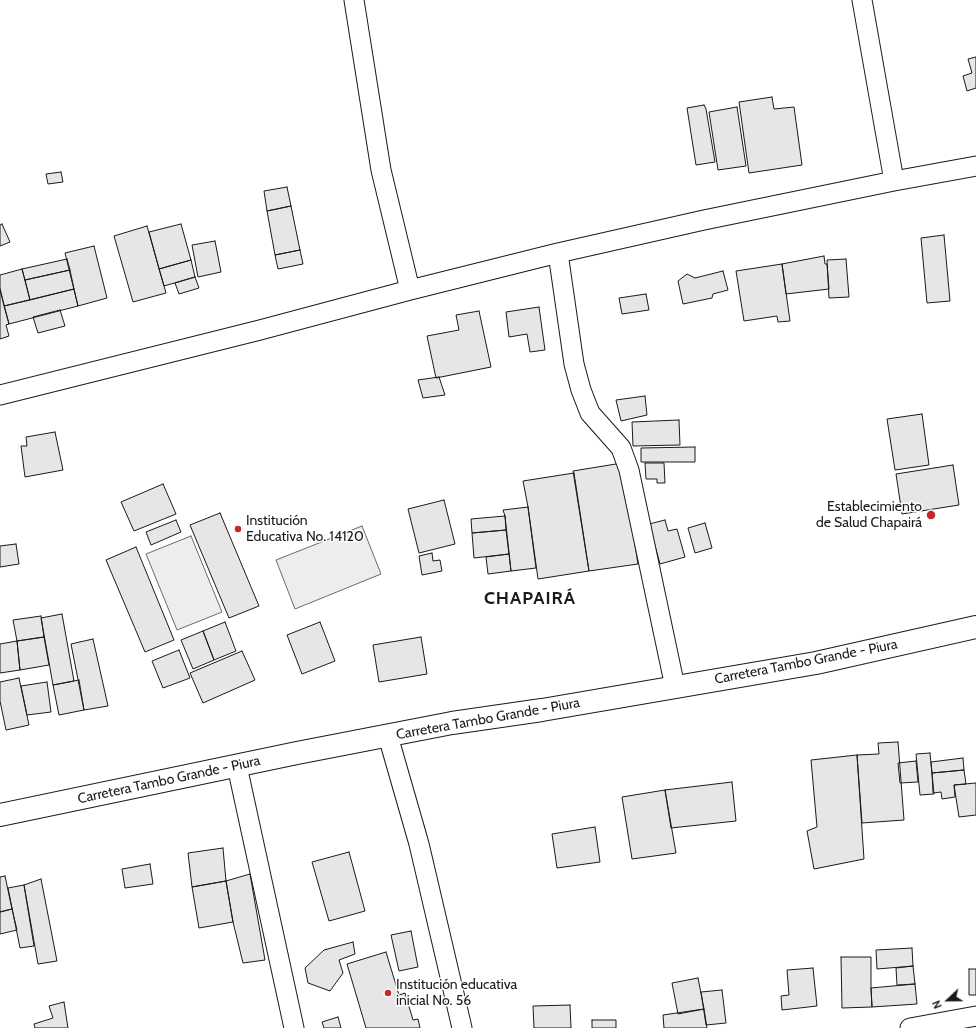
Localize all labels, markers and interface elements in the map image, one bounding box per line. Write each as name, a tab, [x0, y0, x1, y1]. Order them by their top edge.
place label: Establecimiento de Salud Chapairá	[816, 499, 922, 532]
marker: Establecimiento de Salud Chapairá	[925, 509, 937, 521]
place label: Institución Educativa No. 14120	[246, 513, 364, 546]
marker: Institución Educativa No. 14120	[233, 524, 243, 534]
district label: CHAPAIRÁ	[484, 588, 576, 610]
street label: Carretera Tambo Grande - Piura	[713, 636, 899, 688]
street label: Carretera Tambo Grande - Piura	[395, 695, 581, 743]
street label: Carretera Tambo Grande - Piura	[76, 752, 262, 808]
place label: Institución educativa inicial No. 56	[396, 977, 517, 1010]
north arrow	[928, 980, 968, 1020]
marker: Institución educativa inicial No. 56	[383, 988, 393, 998]
text: N	[929, 998, 945, 1011]

